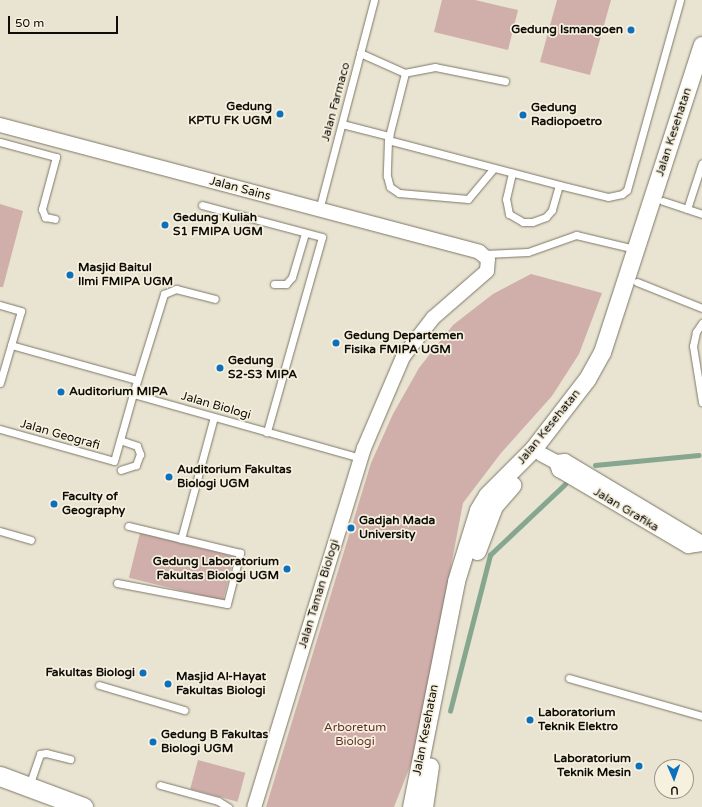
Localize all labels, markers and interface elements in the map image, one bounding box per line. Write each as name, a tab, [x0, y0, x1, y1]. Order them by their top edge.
scale bar	[10, 8, 120, 34]
text: 50 m	[15, 16, 44, 30]
place label: Gedung Ismangoen	[511, 23, 623, 37]
marker: Gedung Ismangoen	[626, 25, 636, 35]
street label: Jalan Farmaco	[318, 61, 354, 143]
street label: Jalan Kesehatan	[653, 86, 695, 178]
place label: Gedung KPTU FK UGM	[188, 100, 272, 128]
place label: Gedung Radiopoetro	[531, 101, 602, 129]
marker: Gedung KPTU FK UGM	[275, 109, 285, 119]
marker: Gedung Radiopoetro	[518, 110, 528, 120]
street label: Jalan Sains	[208, 174, 272, 204]
place label: Gedung Kuliah S1 FMIPA UGM	[173, 211, 263, 239]
marker: Gedung Kuliah S1 FMIPA UGM	[160, 220, 170, 230]
place label: Masjid Baitul Ilmi FMIPA UGM	[78, 261, 173, 289]
marker: Masjid Baitul Ilmi FMIPA UGM	[65, 270, 75, 280]
place label: Gedung Departemen Fisika FMIPA UGM	[344, 329, 464, 357]
marker: Gedung Departemen Fisika FMIPA UGM	[331, 338, 341, 348]
place label: Gedung S2-S3 MIPA	[228, 354, 297, 382]
marker: Gedung S2-S3 MIPA	[215, 363, 225, 373]
place label: Auditorium MIPA	[69, 385, 168, 399]
marker: Auditorium MIPA	[56, 387, 66, 397]
street label: Jalan Kesehatan	[514, 387, 584, 467]
street label: Jalan Biologi	[179, 389, 253, 423]
street label: Jalan Geografi	[19, 417, 101, 453]
place label: Auditorium Fakultas Biologi UGM	[177, 463, 292, 491]
marker: Auditorium Fakultas Biologi UGM	[164, 472, 174, 482]
street label: Jalan Grafika	[591, 485, 661, 535]
place label: Faculty of Geography	[62, 490, 125, 518]
marker: Faculty of Geography	[49, 499, 59, 509]
place label: Gadjah Mada University	[359, 514, 435, 542]
marker: Gadjah Mada University	[346, 523, 356, 533]
street label: Jalan Taman Biologi	[296, 538, 342, 650]
place label: Gedung Laboratorium Fakultas Biologi UGM	[153, 555, 279, 583]
marker: Gedung Laboratorium Fakultas Biologi UGM	[282, 564, 292, 574]
place label: Fakultas Biologi	[45, 666, 135, 680]
marker: Fakultas Biologi	[138, 668, 148, 678]
place label: Masjid Al-Hayat Fakultas Biologi	[176, 670, 266, 698]
marker: Masjid Al-Hayat Fakultas Biologi	[163, 679, 173, 689]
street label: Jalan Kesehatan	[410, 683, 442, 777]
place label: Laboratorium Teknik Elektro	[538, 706, 618, 734]
marker: Laboratorium Teknik Elektro	[525, 715, 535, 725]
park label: Arboretum Biologi	[324, 721, 386, 749]
place label: Gedung B Fakultas Biologi UGM	[161, 728, 268, 756]
marker: Gedung B Fakultas Biologi UGM	[148, 737, 158, 747]
place label: Laboratorium Teknik Mesin	[554, 752, 631, 780]
north arrow	[654, 759, 694, 799]
marker: Laboratorium Teknik Mesin	[634, 761, 644, 771]
text: U	[670, 784, 679, 797]

